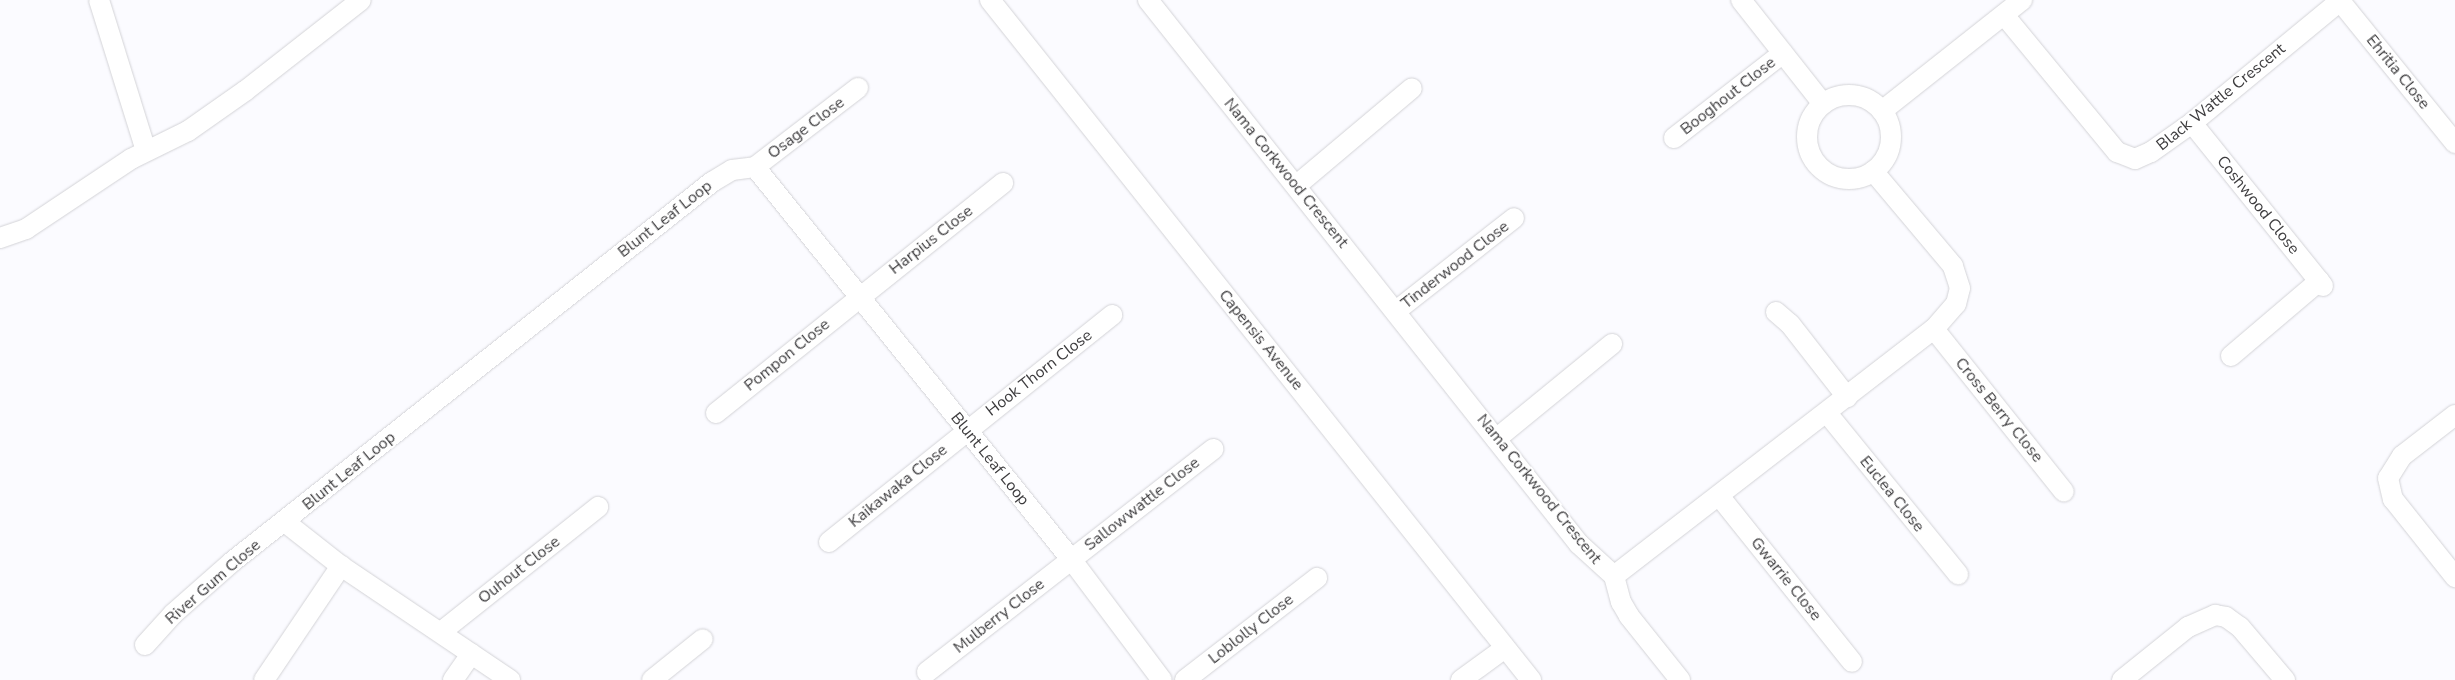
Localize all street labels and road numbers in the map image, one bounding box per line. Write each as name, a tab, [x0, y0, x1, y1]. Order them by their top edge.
street label: Ehritia Close	[2362, 31, 2434, 113]
street label: Black Wattle Crescent	[2153, 39, 2289, 155]
street label: Booghout Close	[1677, 53, 1779, 139]
street label: Osage Close	[764, 93, 848, 163]
street label: Nama Corkwood Crescent	[1220, 94, 1352, 252]
street label: Coshwood Close	[2212, 152, 2304, 258]
street label: Blunt Leaf Loop	[614, 176, 716, 262]
street label: Harpius Close	[885, 201, 977, 279]
street label: Tinderwood Close	[1397, 217, 1513, 313]
street label: Capensis Avenue	[1215, 286, 1307, 394]
street label: Pompon Close	[740, 315, 834, 395]
street label: Hook Thorn Close	[982, 326, 1096, 420]
street label: Cross Berry Close	[1951, 354, 2047, 466]
street label: Blunt Leaf Loop	[947, 409, 1033, 509]
street label: Nama Corkwood Crescent	[1473, 410, 1605, 568]
street label: Blunt Leaf Loop	[299, 428, 399, 514]
street label: Kaikawaka Close	[845, 440, 951, 532]
street label: Euclea Close	[1856, 452, 1928, 536]
street label: Sallowwattle Close	[1081, 453, 1203, 555]
street label: Ouhout Close	[474, 532, 564, 608]
street label: Gwarrie Close	[1747, 533, 1825, 625]
street label: River Gum Close	[161, 535, 265, 629]
street label: Mulberry Close	[950, 575, 1048, 657]
street label: Loblolly Close	[1205, 590, 1297, 668]

